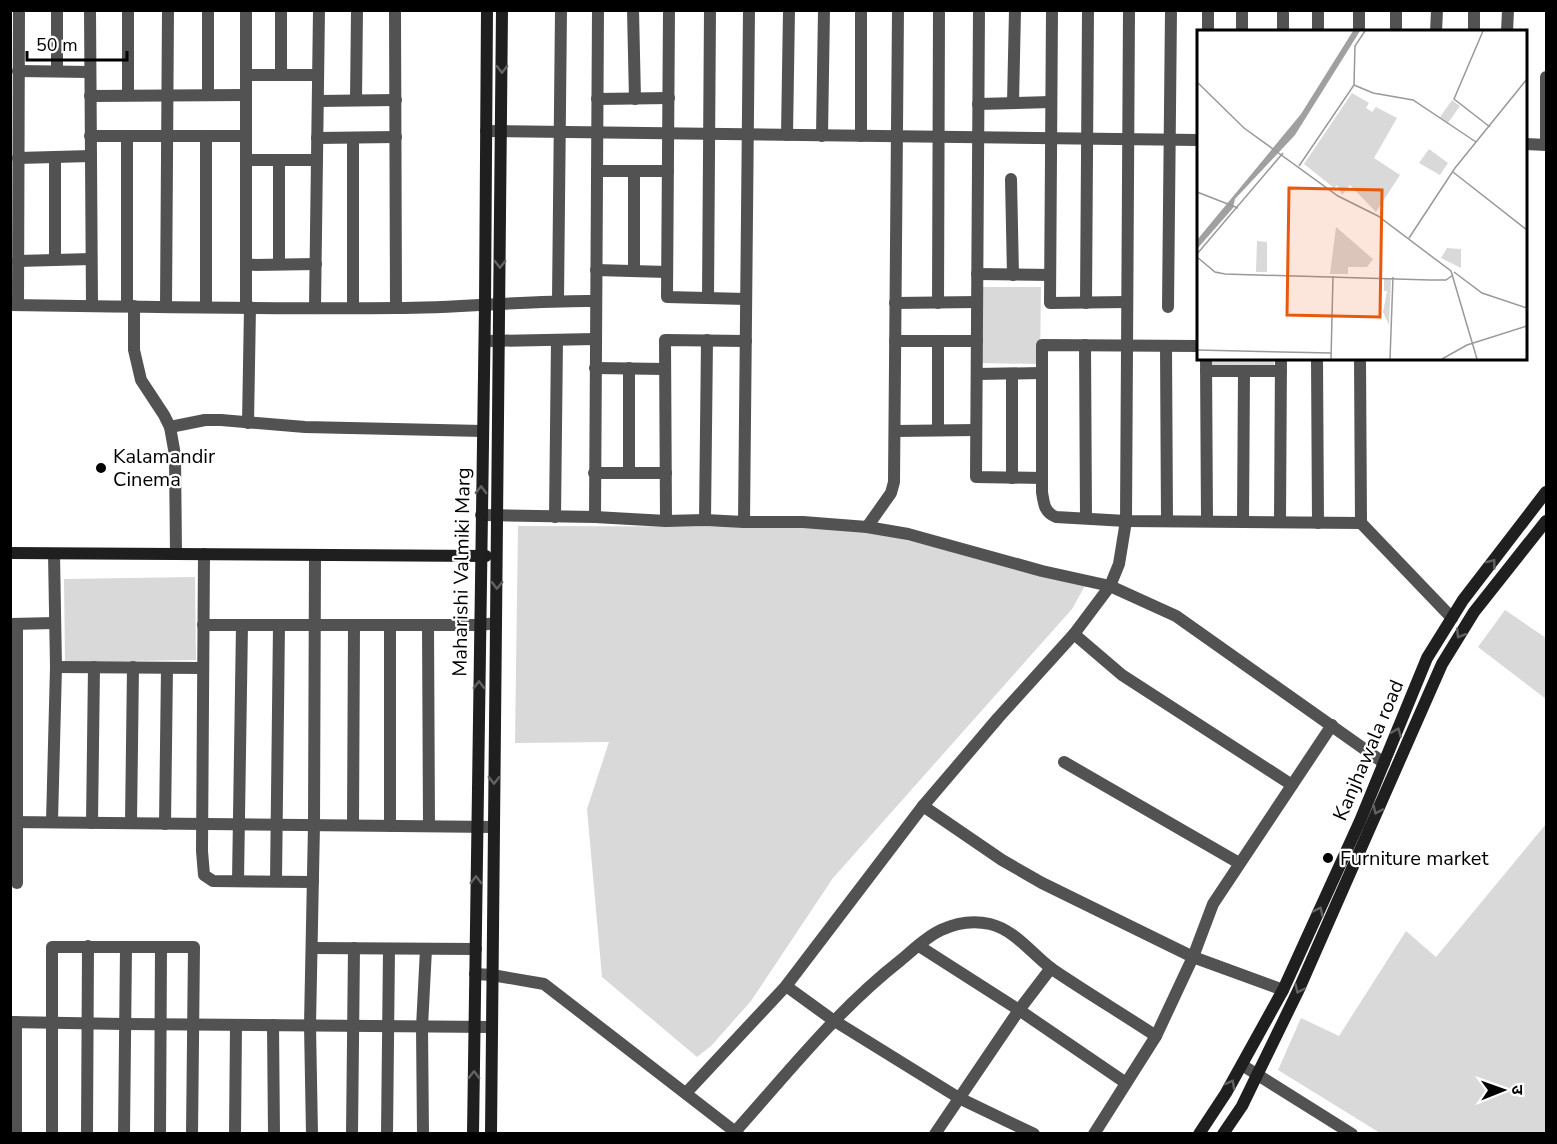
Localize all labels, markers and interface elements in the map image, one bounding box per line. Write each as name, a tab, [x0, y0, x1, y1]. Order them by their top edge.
scale bar	[27, 24, 128, 62]
inset map	[1197, 30, 1527, 360]
text: 50 m	[36, 33, 78, 57]
one-way arrow	[496, 64, 508, 73]
one-way arrow	[494, 259, 506, 268]
place label: Kalamandir Cinema	[113, 443, 215, 493]
marker: Kalamandir Cinema	[94, 461, 108, 475]
street label: Maharishi Valmiki Marg	[446, 467, 477, 677]
one-way arrow	[475, 486, 488, 495]
one-way arrow	[1485, 559, 1496, 570]
one-way arrow	[491, 580, 503, 589]
one-way arrow	[1455, 628, 1467, 638]
street label: Kanjhawala road	[1327, 676, 1410, 825]
one-way arrow	[473, 681, 485, 690]
one-way arrow	[1390, 727, 1402, 738]
one-way arrow	[488, 775, 501, 784]
one-way arrow	[1372, 804, 1384, 815]
place label: Furniture market	[1340, 845, 1489, 872]
marker: Furniture market	[1321, 851, 1335, 865]
one-way arrow	[470, 876, 482, 885]
one-way arrow	[1312, 906, 1324, 917]
one-way arrow	[1294, 983, 1306, 994]
north arrow	[1473, 1060, 1533, 1120]
one-way arrow	[468, 1071, 480, 1080]
one-way arrow	[1224, 1080, 1235, 1091]
text: उ	[1506, 1085, 1528, 1095]

